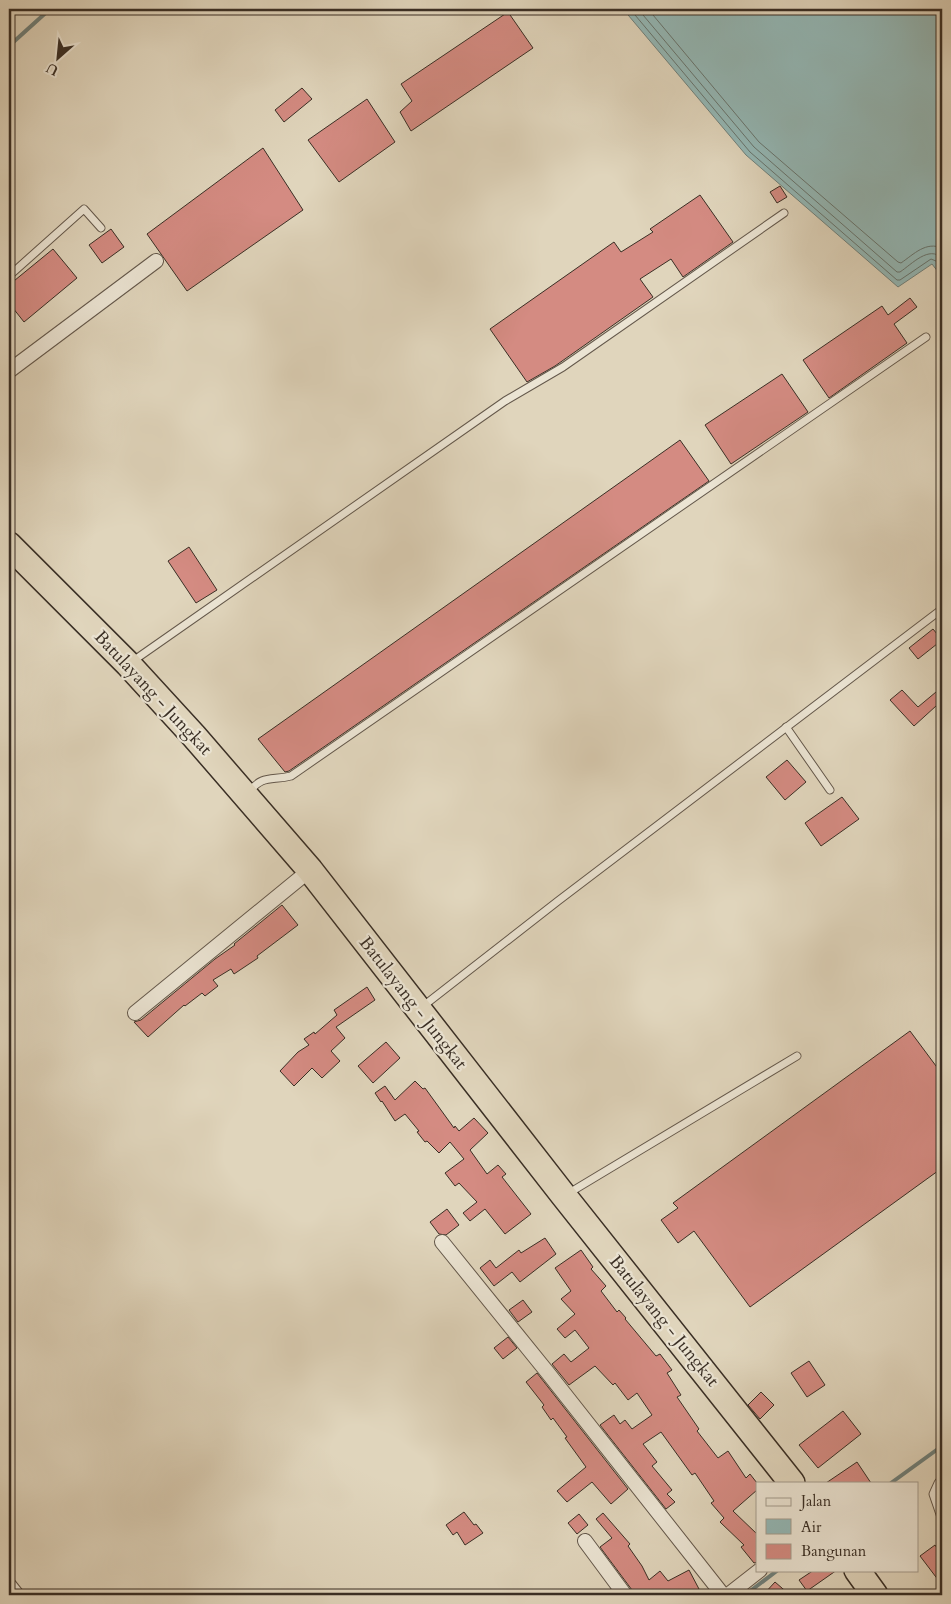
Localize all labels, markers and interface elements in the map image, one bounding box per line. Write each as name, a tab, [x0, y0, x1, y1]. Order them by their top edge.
north arrow	[32, 32, 82, 82]
text: U	[42, 58, 62, 80]
street label: Batulayang - Jungkat	[88, 625, 218, 761]
street label: Batulayang - Jungkat	[353, 931, 473, 1075]
street label: Batulayang - Jungkat	[603, 1250, 725, 1392]
legend	[756, 1482, 918, 1572]
text: Jalan	[799, 1491, 832, 1511]
text: Air	[801, 1517, 822, 1537]
text: Bangunan	[801, 1541, 867, 1561]

